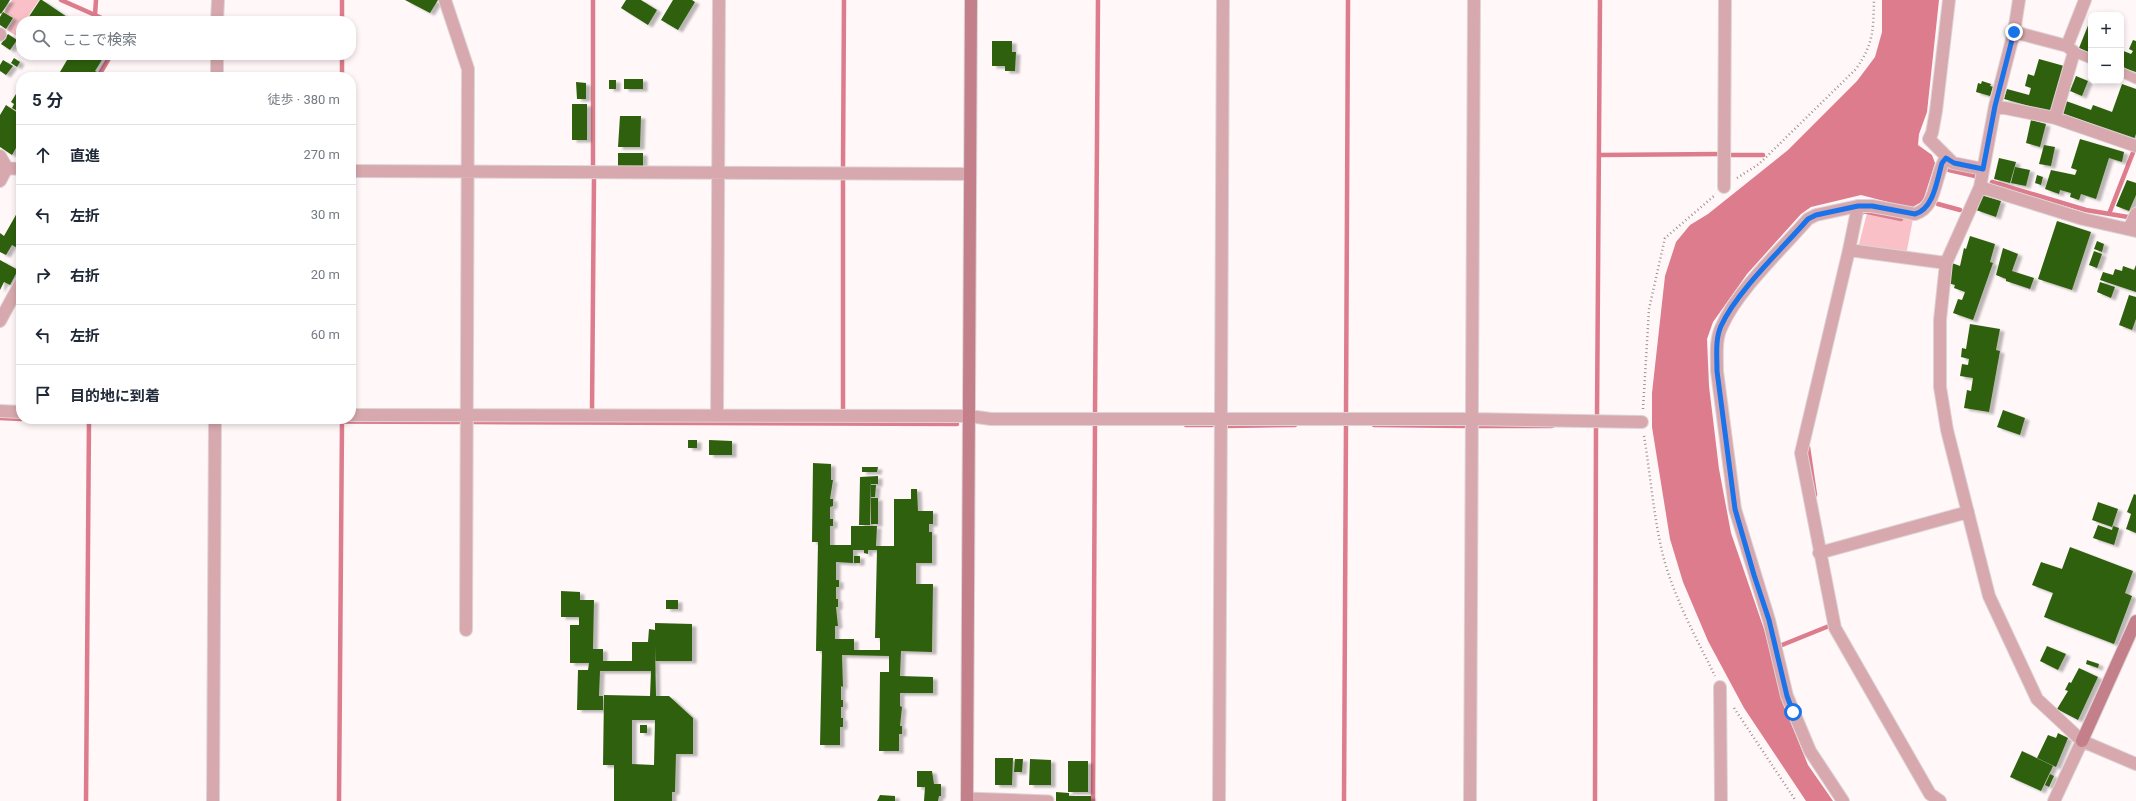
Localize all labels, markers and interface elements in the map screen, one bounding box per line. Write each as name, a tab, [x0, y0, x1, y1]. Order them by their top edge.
map controls	[2088, 12, 2124, 84]
button: +	[2088, 12, 2124, 48]
search box	[16, 16, 356, 60]
route end	[2005, 23, 2023, 41]
icon: search	[30, 27, 52, 49]
text: ここで検索	[62, 31, 137, 49]
button: −	[2088, 48, 2124, 84]
text: 5 分	[32, 90, 63, 110]
text: 徒歩 · 380 m	[268, 92, 340, 107]
icon: ahead	[32, 144, 54, 166]
text: 直進	[70, 147, 100, 165]
text: 270 m	[303, 147, 340, 162]
icon: left	[32, 204, 54, 226]
text: 左折	[70, 207, 100, 225]
text: 30 m	[311, 207, 340, 222]
icon: right	[32, 264, 54, 286]
text: 右折	[70, 267, 100, 285]
text: 20 m	[311, 267, 340, 282]
icon: left	[32, 324, 54, 346]
text: 左折	[70, 327, 100, 345]
text: 60 m	[311, 327, 340, 342]
icon: arrive	[32, 384, 54, 406]
text: 目的地に到着	[70, 387, 160, 405]
route start	[1784, 703, 1802, 721]

